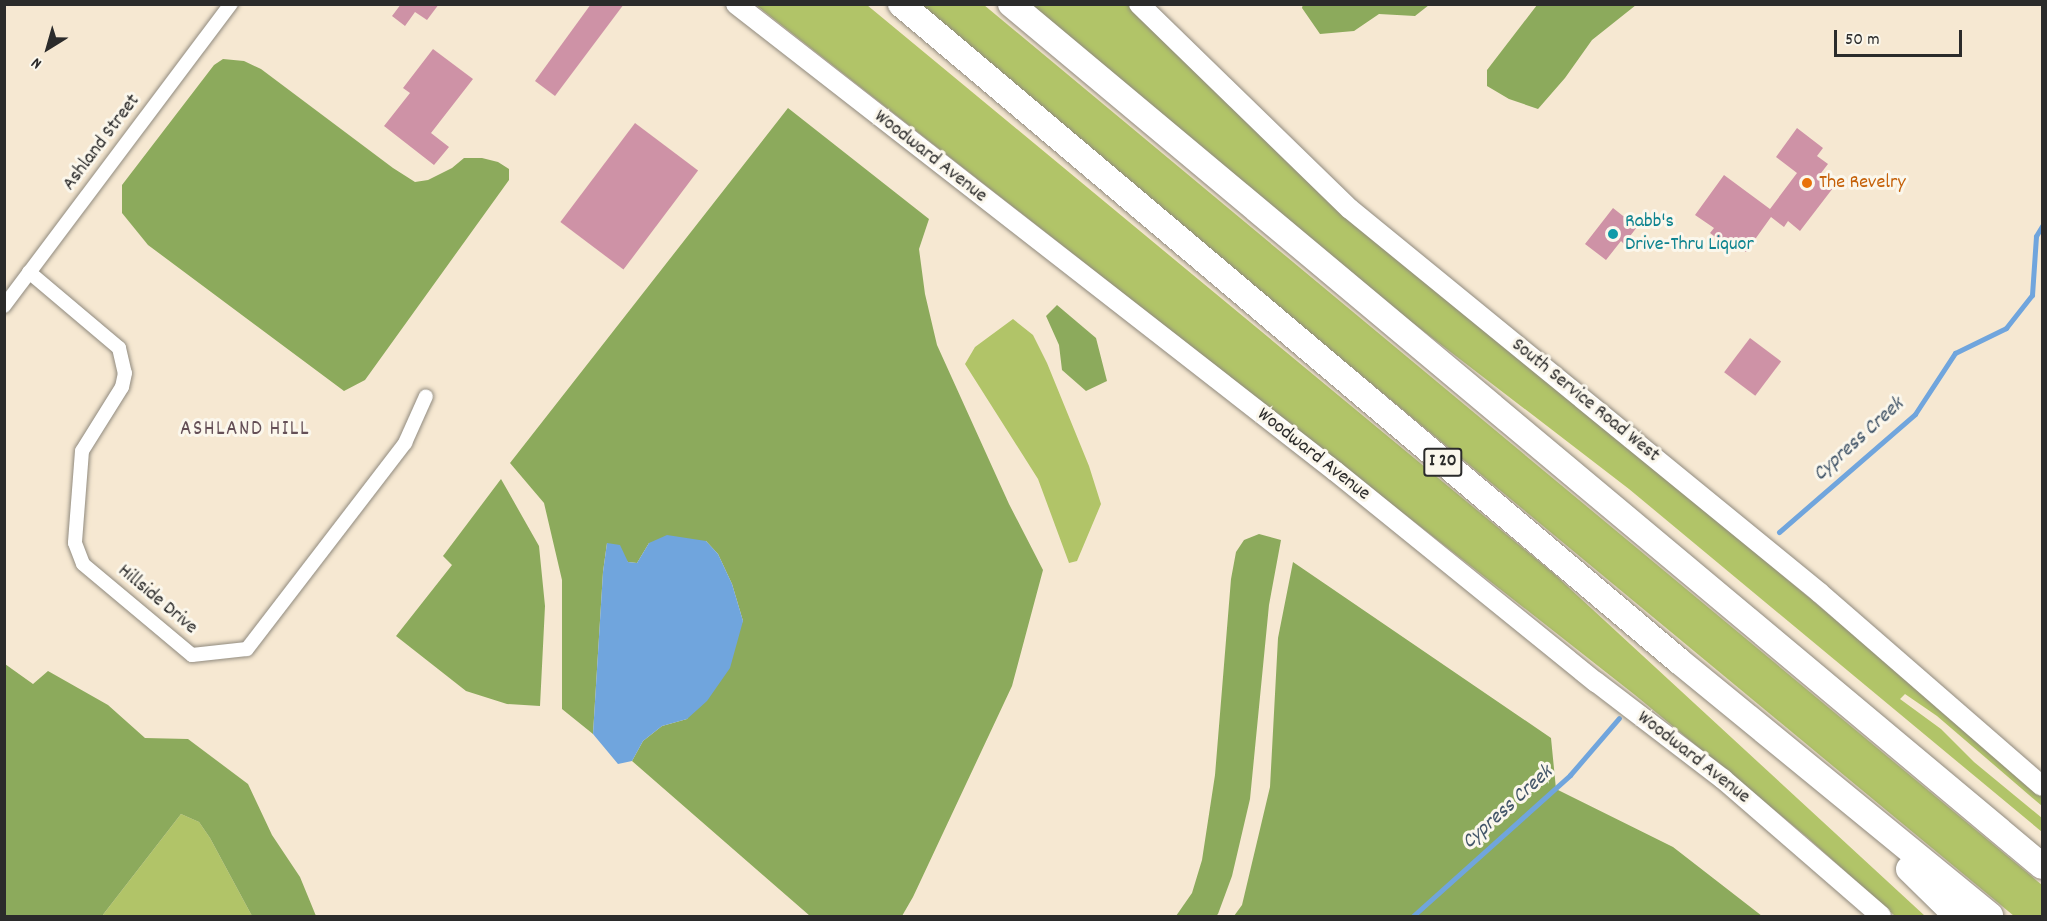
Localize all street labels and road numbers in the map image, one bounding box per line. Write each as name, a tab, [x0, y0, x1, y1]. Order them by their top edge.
street label: Ashland Street	[58, 90, 146, 196]
street label: Woodward Avenue	[869, 105, 991, 209]
street label: South Service Road West	[1506, 334, 1664, 468]
street label: Woodward Avenue	[1252, 403, 1374, 507]
road number: I 20	[1422, 447, 1464, 477]
street label: Hillside Drive	[112, 560, 202, 640]
street label: Woodward Avenue	[1632, 706, 1754, 810]

